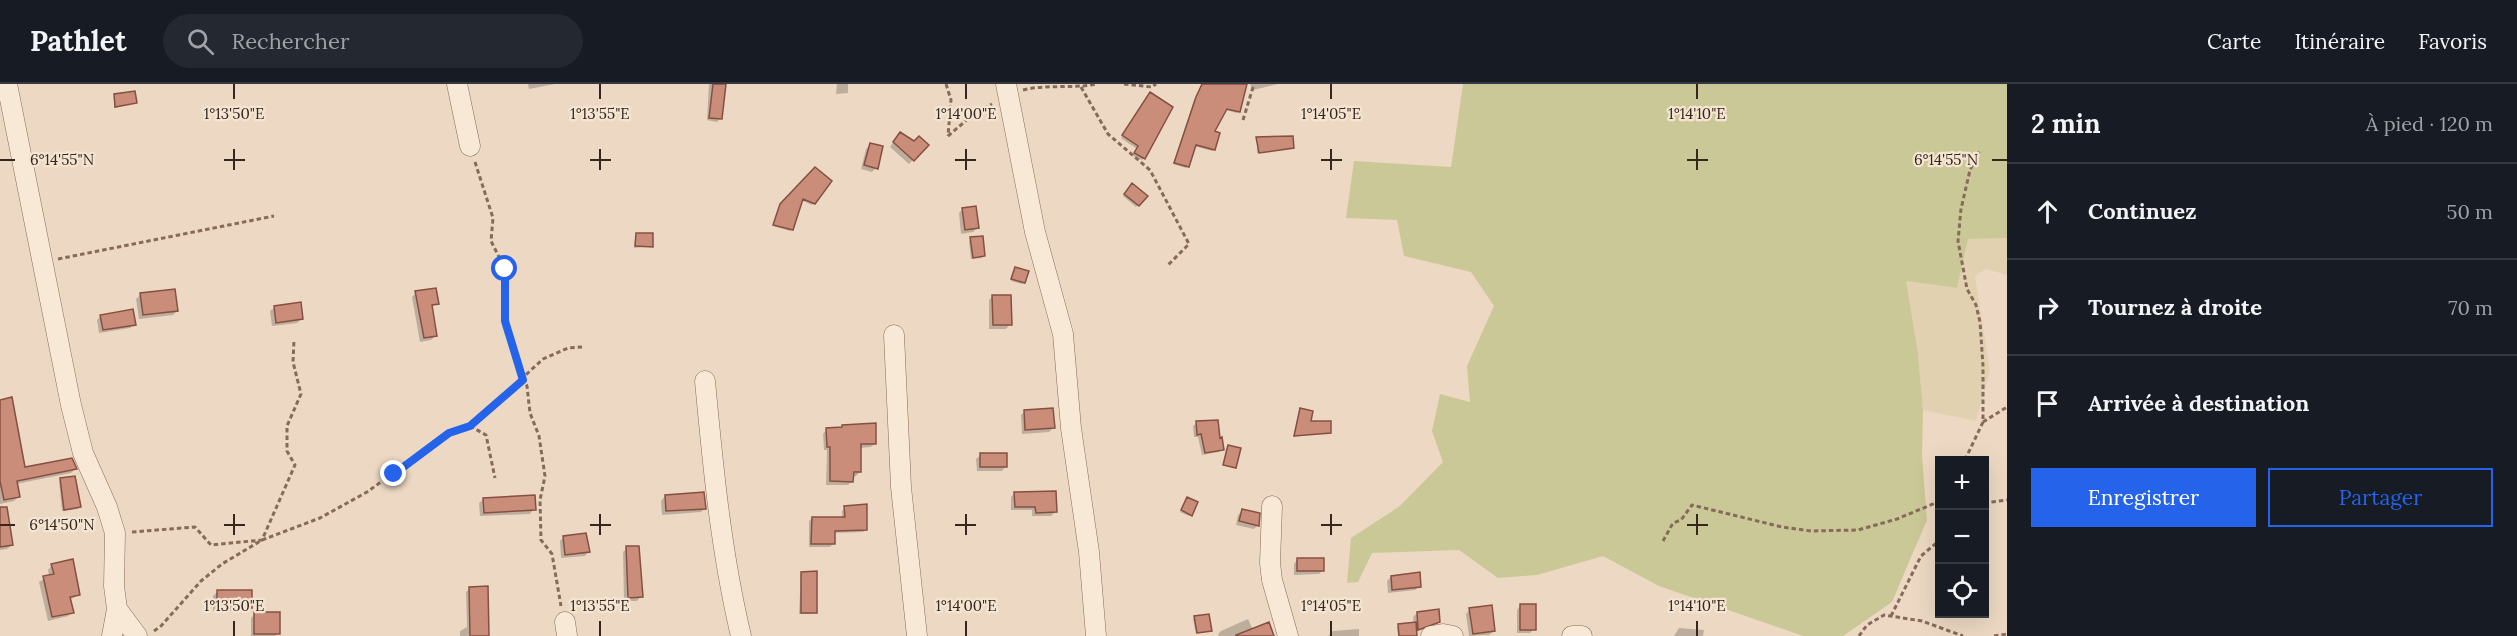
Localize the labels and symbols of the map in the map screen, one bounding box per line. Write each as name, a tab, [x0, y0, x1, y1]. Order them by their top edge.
text: 1°13'50"E	[204, 104, 264, 123]
text: 1°13'55"E	[570, 104, 630, 123]
text: 1°14'00"E	[935, 104, 997, 123]
text: 1°14'05"E	[1301, 104, 1361, 123]
text: 1°14'10"E	[1668, 104, 1726, 123]
text: 6°14'55"N	[30, 150, 94, 169]
text: 6°14'55"N	[1914, 150, 1978, 169]
route start	[491, 255, 517, 281]
route end	[380, 460, 406, 486]
text: 6°14'50"N	[29, 515, 95, 534]
text: 1°13'50"E	[204, 596, 264, 615]
text: 1°13'55"E	[570, 596, 630, 615]
text: 1°14'00"E	[935, 596, 997, 615]
text: 1°14'05"E	[1301, 596, 1361, 615]
text: 1°14'10"E	[1668, 596, 1726, 615]

